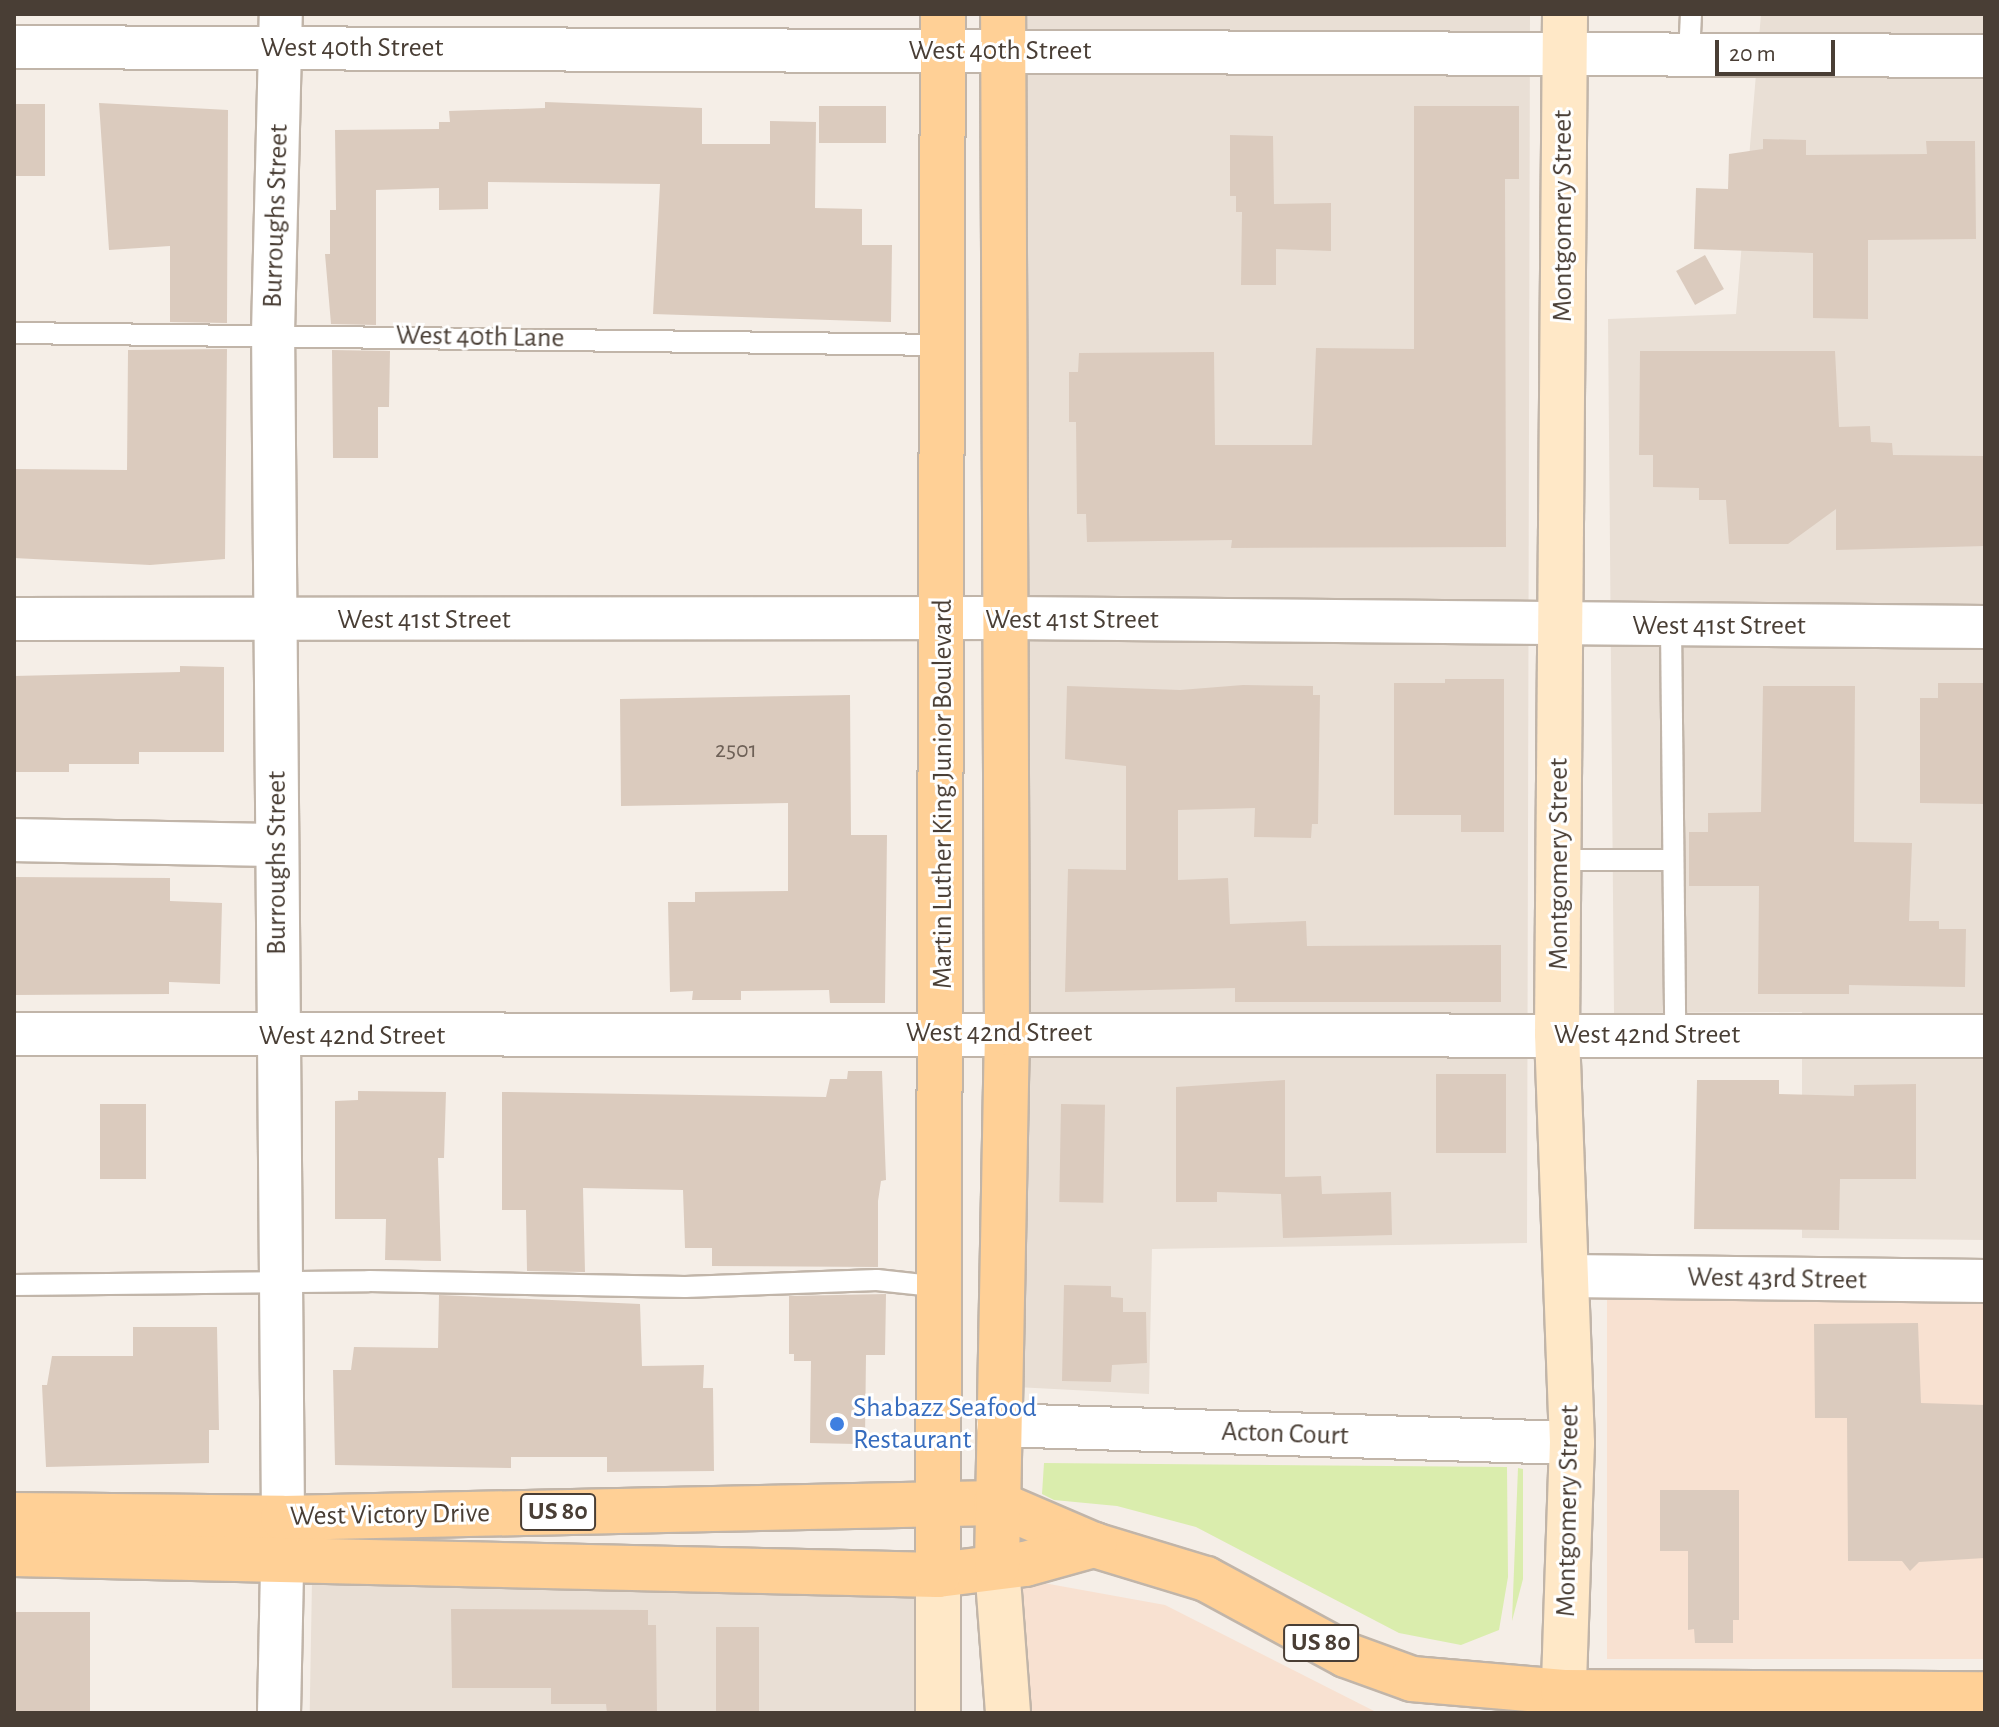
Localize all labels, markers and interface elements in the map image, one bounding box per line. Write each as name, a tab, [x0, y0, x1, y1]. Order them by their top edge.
scale bar	[1719, 24, 1839, 74]
street label: West 40th Street	[261, 31, 443, 65]
street label: West 40th Street	[909, 34, 1091, 68]
text: 20 m	[1729, 42, 1776, 66]
street label: Montgomery Street	[1546, 110, 1580, 322]
street label: Burroughs Street	[256, 123, 296, 309]
street label: West 40th Lane	[395, 319, 565, 355]
street label: Martin Luther King Junior Boulevard	[926, 599, 960, 989]
street label: West 41st Street	[337, 603, 511, 637]
street label: West 41st Street	[985, 603, 1159, 637]
street label: West 41st Street	[1632, 609, 1806, 643]
house number: 2501	[715, 737, 757, 765]
street label: Montgomery Street	[1542, 758, 1576, 970]
street label: Burroughs Street	[260, 771, 294, 955]
street label: West 42nd Street	[906, 1016, 1092, 1050]
street label: West 42nd Street	[1554, 1018, 1740, 1052]
street label: West 42nd Street	[259, 1019, 445, 1053]
street label: West 43rd Street	[1687, 1261, 1867, 1297]
place label: Shabazz Seafood Restaurant	[853, 1391, 1037, 1457]
street label: Montgomery Street	[1549, 1405, 1587, 1617]
marker: Shabazz Seafood Restaurant	[828, 1415, 846, 1433]
street label: Acton Court	[1221, 1415, 1349, 1453]
road number: US 80	[520, 1490, 596, 1534]
street label: West Victory Drive	[290, 1496, 490, 1534]
road number: US 80	[1283, 1621, 1359, 1665]

